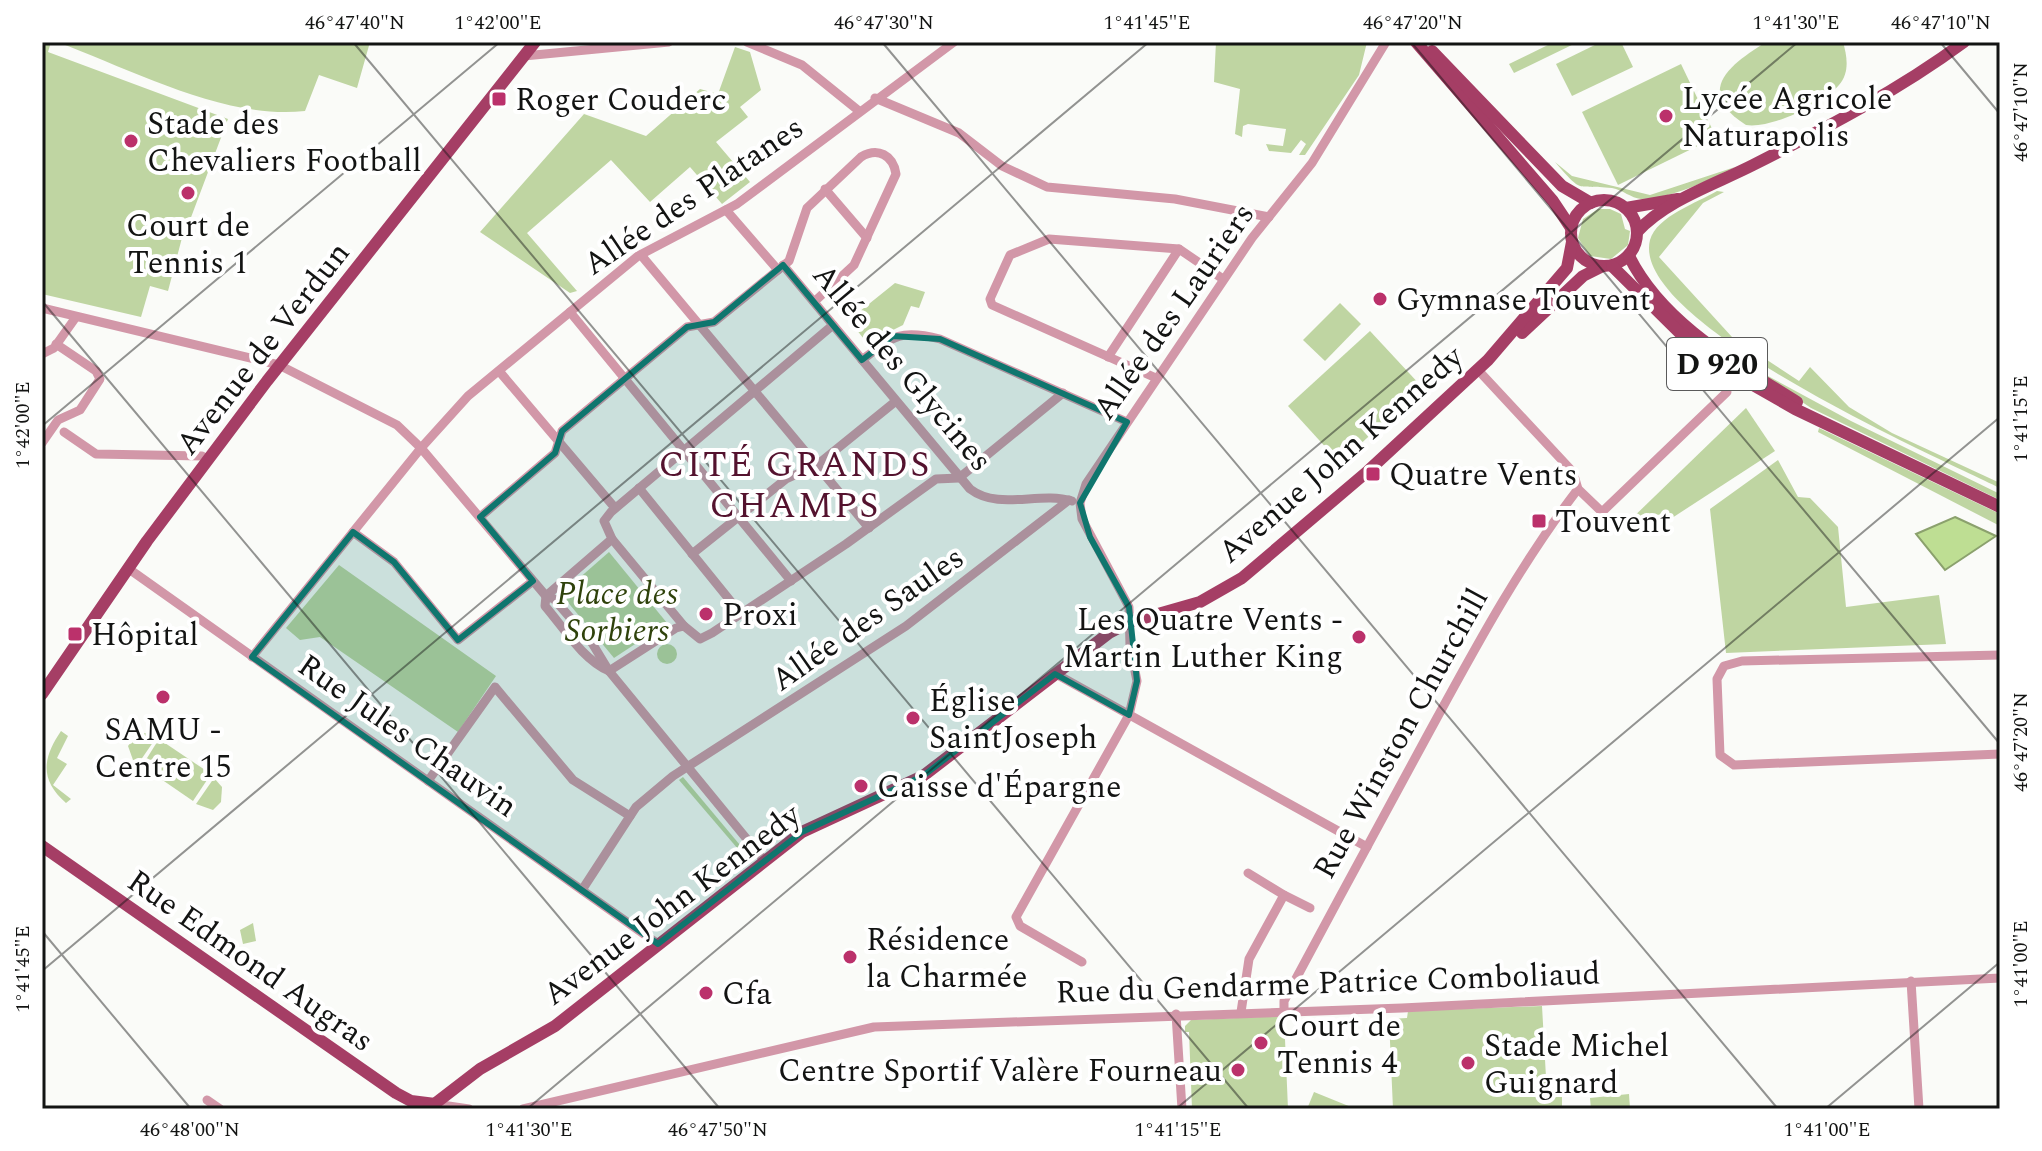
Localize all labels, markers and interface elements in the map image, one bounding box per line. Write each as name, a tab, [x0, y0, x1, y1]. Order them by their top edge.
text: 46°47'40"N	[305, 8, 405, 38]
text: 1°42'00"E	[454, 8, 542, 38]
text: 46°47'30"N	[834, 8, 934, 38]
text: 1°41'45"E	[1103, 8, 1191, 38]
text: 46°47'20"N	[1363, 8, 1463, 38]
text: 1°41'30"E	[1752, 8, 1840, 38]
text: 46°47'10"N	[1891, 8, 1991, 38]
text: 46°47'10"N	[2006, 62, 2036, 162]
place label: Lycée Agricole Naturapolis	[1682, 75, 1892, 161]
place label: Roger Couderc	[515, 76, 727, 125]
marker: Roger Couderc	[490, 90, 508, 108]
place label: Stade des Chevaliers Football	[147, 100, 422, 186]
street label: Allée des Platanes	[574, 104, 814, 288]
marker: Lycée Agricole Naturapolis	[1657, 107, 1675, 125]
marker: Stade des Chevaliers Football	[122, 132, 140, 150]
marker: Court de Tennis 1	[179, 184, 197, 202]
street label: Allée des Lauriers	[1081, 193, 1267, 430]
place label: Court de Tennis 1	[126, 202, 250, 288]
street label: Avenue de Verdun	[164, 231, 362, 466]
street label: Allée des Glycines	[800, 253, 1004, 483]
place label: Gymnase Touvent	[1396, 276, 1651, 325]
marker: Gymnase Touvent	[1371, 290, 1389, 308]
street label: Avenue John Kennedy	[1207, 333, 1476, 576]
road number: D 920	[1667, 338, 1767, 390]
text: 1°41'15"E	[2006, 375, 2036, 463]
text: 1°42'00"E	[8, 381, 38, 469]
district label: CITÉ GRANDS CHAMPS	[659, 438, 931, 534]
place label: Quatre Vents	[1389, 451, 1578, 500]
marker: Quatre Vents	[1364, 465, 1382, 483]
place label: Touvent	[1555, 498, 1671, 547]
marker: Touvent	[1530, 512, 1548, 530]
street label: Allée des Saules	[761, 534, 975, 704]
park label: Place des Sorbiers	[556, 570, 678, 656]
street label: Rue Winston Churchill	[1301, 579, 1502, 888]
place label: Proxi	[722, 591, 798, 640]
place label: Les Quatre Vents - Martin Luther King	[1063, 596, 1343, 682]
marker: Proxi	[697, 605, 715, 623]
place label: Hôpital	[91, 611, 199, 660]
marker: Hôpital	[66, 625, 84, 643]
marker: Les Quatre Vents - Martin Luther King	[1350, 628, 1368, 646]
street label: Rue Jules Chauvin	[287, 642, 527, 830]
place label: Église SaintJoseph	[929, 677, 1097, 763]
marker: SAMU - Centre 15	[154, 688, 172, 706]
text: 46°47'20"N	[2006, 692, 2036, 792]
place label: SAMU - Centre 15	[94, 706, 232, 792]
marker: Église SaintJoseph	[904, 709, 922, 727]
place label: Caisse d'Épargne	[877, 763, 1121, 812]
marker: Caisse d'Épargne	[852, 777, 870, 795]
street label: Avenue John Kennedy	[533, 791, 812, 1019]
street label: Rue Edmond Augras	[117, 858, 384, 1065]
place label: Résidence la Charmée	[866, 916, 1028, 1002]
text: 1°41'00"E	[2006, 920, 2036, 1008]
text: 1°41'45"E	[8, 925, 38, 1013]
marker: Résidence la Charmée	[841, 948, 859, 966]
street label: Rue du Gendarme Patrice Comboliaud	[1055, 950, 1601, 1017]
place label: Cfa	[722, 970, 772, 1019]
marker: Cfa	[697, 984, 715, 1002]
place label: Court de Tennis 4	[1277, 1002, 1401, 1088]
place label: Stade Michel Guignard	[1484, 1022, 1669, 1108]
marker: Court de Tennis 4	[1252, 1034, 1270, 1052]
place label: Centre Sportif Valère Fourneau	[778, 1047, 1222, 1096]
marker: Stade Michel Guignard	[1459, 1054, 1477, 1072]
marker: Centre Sportif Valère Fourneau	[1229, 1061, 1247, 1079]
text: 46°48'00"N	[140, 1115, 240, 1145]
text: 1°41'30"E	[485, 1115, 573, 1145]
text: 46°47'50"N	[668, 1115, 768, 1145]
text: 1°41'15"E	[1134, 1115, 1222, 1145]
text: 1°41'00"E	[1783, 1115, 1871, 1145]

